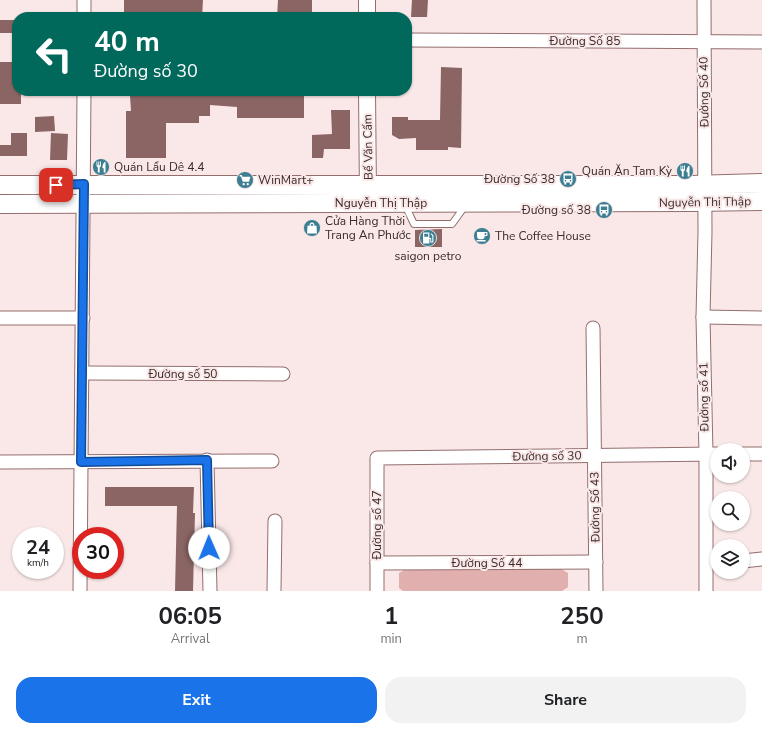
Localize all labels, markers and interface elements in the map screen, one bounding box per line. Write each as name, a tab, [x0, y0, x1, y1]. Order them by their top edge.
text: 40 m	[94, 23, 160, 61]
icon: left	[28, 28, 80, 80]
street label: Đường Số 85	[549, 33, 620, 49]
street label: Đường Số 40	[695, 56, 713, 129]
text: Đường số 30	[94, 59, 198, 83]
street label: Bế Văn Cấm	[359, 114, 377, 180]
restaurant icon: Quán Lẩu Dê 4.4	[91, 157, 111, 177]
place label: Quán Lẩu Dê 4.4	[114, 159, 204, 175]
restaurant icon: Quán Ăn Tam Kỳ	[675, 161, 695, 181]
place label: Quán Ăn Tam Kỳ	[582, 163, 673, 179]
pin	[39, 168, 73, 202]
bus stop icon: Đường Số 38	[558, 169, 578, 189]
supermarket icon: WinMart+	[235, 170, 255, 190]
place label: Đường Số 38	[483, 171, 555, 187]
place label: WinMart+	[258, 172, 313, 188]
icon: arrive	[45, 174, 67, 196]
street label: Nguyễn Thị Thập	[659, 193, 751, 211]
street label: Nguyễn Thị Thập	[335, 195, 427, 211]
bus stop icon: Đường số 38	[594, 200, 614, 220]
place label: Đường số 38	[521, 202, 591, 218]
place label: Cửa Hàng Thời Trang An Phước	[325, 213, 411, 243]
shop icon: Cửa Hàng Thời Trang An Phước	[302, 218, 322, 238]
cafe icon: The Coffee House	[472, 226, 492, 246]
fuel station icon: saigon petro	[418, 228, 438, 248]
place label: The Coffee House	[495, 228, 591, 244]
place label: saigon petro	[395, 248, 462, 264]
street label: Đường số 41	[695, 362, 713, 433]
street label: Đường số 50	[147, 366, 218, 382]
map controls	[710, 443, 750, 579]
button: sound	[710, 443, 750, 483]
street label: Đường số 30	[511, 447, 582, 465]
street label: Đường Số 43	[586, 471, 604, 544]
street label: Đường số 47	[369, 490, 385, 561]
button: search	[710, 491, 750, 531]
speed limit sign: 30	[72, 527, 124, 579]
position arrow	[188, 527, 230, 569]
text: 24	[26, 534, 50, 561]
button: layers	[710, 539, 750, 579]
street label: Đường Số 44	[451, 555, 522, 571]
text: km/h	[27, 556, 49, 570]
text: 06:05	[158, 600, 222, 632]
text: 1	[384, 600, 398, 632]
text: 250	[560, 600, 604, 632]
text: Arrival	[171, 630, 210, 648]
text: min	[380, 630, 402, 648]
text: m	[576, 630, 588, 648]
button: Exit	[16, 677, 377, 723]
button: Share	[385, 677, 746, 723]

